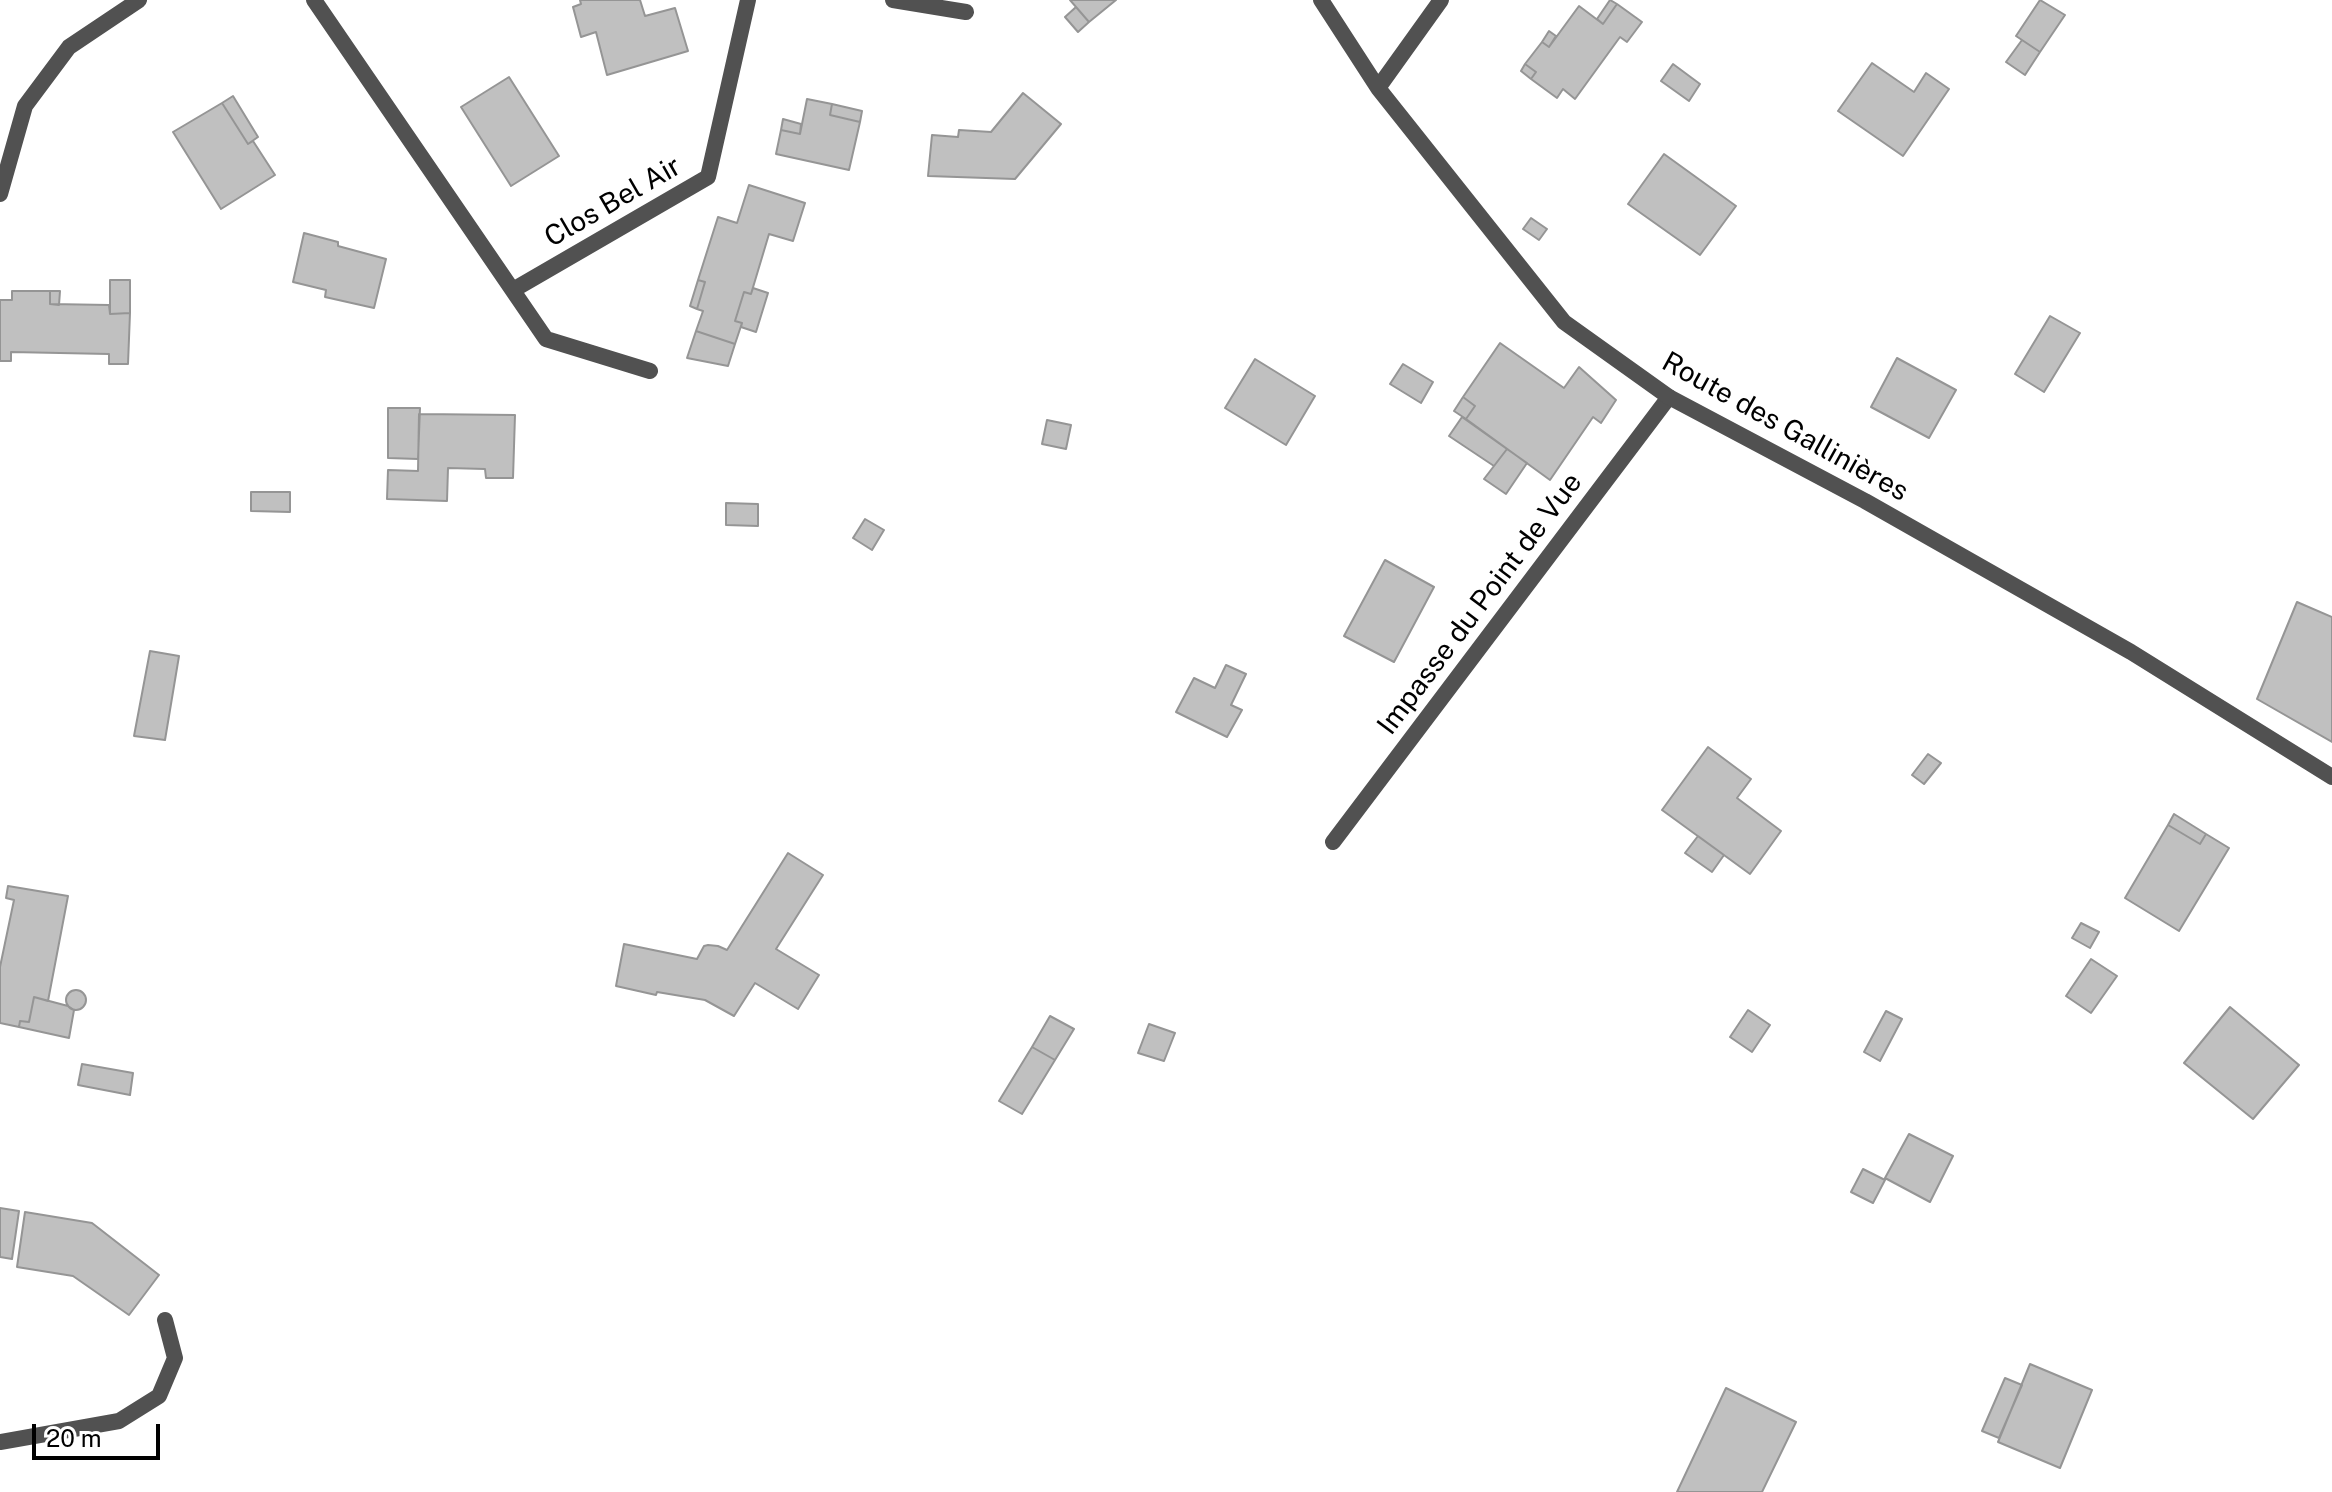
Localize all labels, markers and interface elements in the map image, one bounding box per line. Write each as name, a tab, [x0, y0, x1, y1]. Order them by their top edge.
street label: Clos Bel Air	[539, 150, 687, 254]
street label: Route des Gallinières	[1656, 345, 1914, 509]
street label: Impasse du Point de Vue	[1371, 467, 1589, 741]
scale bar	[36, 1408, 164, 1458]
text: 20 m	[46, 1424, 102, 1452]

